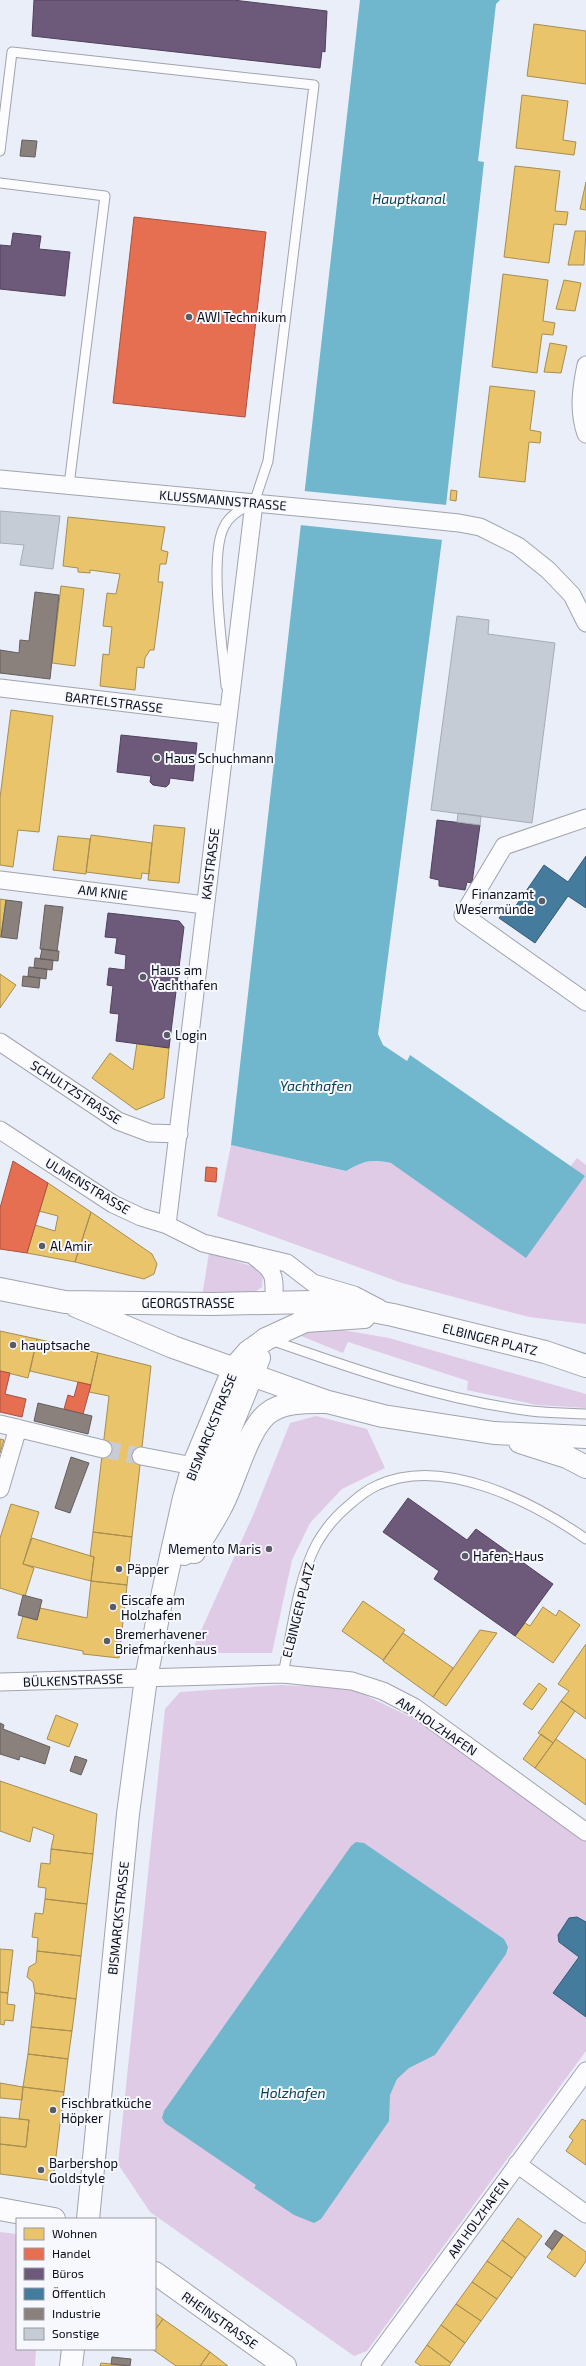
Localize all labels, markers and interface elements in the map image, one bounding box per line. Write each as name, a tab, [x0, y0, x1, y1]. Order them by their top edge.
water label: Hauptkanal	[372, 190, 446, 207]
place label: AWI Technikum	[197, 309, 286, 325]
marker: AWI Technikum	[184, 312, 194, 322]
street label: KLUSSMANNSTRASSE	[159, 486, 287, 514]
street label: BARTELSTRASSE	[64, 688, 164, 716]
place label: Haus Schuchmann	[165, 750, 274, 766]
marker: Haus Schuchmann	[152, 753, 162, 763]
street label: KAISTRASSE	[198, 827, 222, 901]
street label: AM KNIE	[77, 881, 129, 903]
place label: Finanzamt Wesermünde	[455, 886, 534, 917]
marker: Finanzamt Wesermünde	[537, 896, 547, 906]
place label: Haus am Yachthafen	[151, 962, 218, 993]
marker: Haus am Yachthafen	[138, 972, 148, 982]
place label: Login	[175, 1027, 207, 1043]
marker: Login	[162, 1030, 172, 1040]
street label: SCHULTZSTRASSE	[28, 1057, 124, 1127]
water label: Yachthafen	[280, 1077, 352, 1094]
street label: ULMENSTRASSE	[43, 1154, 133, 1218]
place label: Al Amir	[50, 1238, 92, 1254]
marker: Al Amir	[37, 1241, 47, 1251]
street label: GEORGSTRASSE	[141, 1295, 235, 1311]
street label: ELBINGER PLATZ	[441, 1319, 539, 1359]
place label: hauptsache	[21, 1337, 90, 1353]
marker: hauptsache	[8, 1340, 18, 1350]
street label: BISMARCKSTRASSE	[182, 1371, 240, 1483]
place label: Memento Maris	[168, 1541, 261, 1557]
marker: Memento Maris	[264, 1544, 274, 1554]
place label: Hafen-Haus	[473, 1548, 544, 1564]
marker: Hafen-Haus	[460, 1551, 470, 1561]
place label: Päpper	[127, 1561, 169, 1577]
street label: ELBINGER PLATZ	[278, 1561, 318, 1659]
marker: Päpper	[114, 1564, 124, 1574]
place label: Eiscafe am Holzhafen	[121, 1592, 185, 1623]
marker: Eiscafe am Holzhafen	[108, 1602, 118, 1612]
place label: Bremerhavener Briefmarkenhaus	[115, 1626, 217, 1657]
marker: Bremerhavener Briefmarkenhaus	[102, 1636, 112, 1646]
street label: BÜLKENSTRASSE	[23, 1670, 123, 1690]
street label: AM HOLZHAFEN	[394, 1693, 480, 1759]
street label: BISMARCKSTRASSE	[104, 1860, 132, 1976]
water label: Holzhafen	[260, 2084, 326, 2101]
place label: Fischbratküche Höpker	[61, 2095, 151, 2126]
marker: Fischbratküche Höpker	[48, 2105, 58, 2115]
place label: Barbershop Goldstyle	[49, 2155, 118, 2186]
marker: Barbershop Goldstyle	[36, 2165, 46, 2175]
street label: AM HOLZHAFEN	[444, 2175, 512, 2261]
legend	[16, 2218, 156, 2350]
text: Wohnen	[52, 2226, 97, 2240]
text: Handel	[52, 2246, 91, 2260]
text: Büros	[52, 2266, 84, 2280]
text: Öffentlich	[52, 2286, 106, 2300]
street label: RHEINSTRASSE	[179, 2288, 261, 2352]
text: Industrie	[52, 2306, 101, 2320]
text: Sonstige	[52, 2326, 99, 2340]

